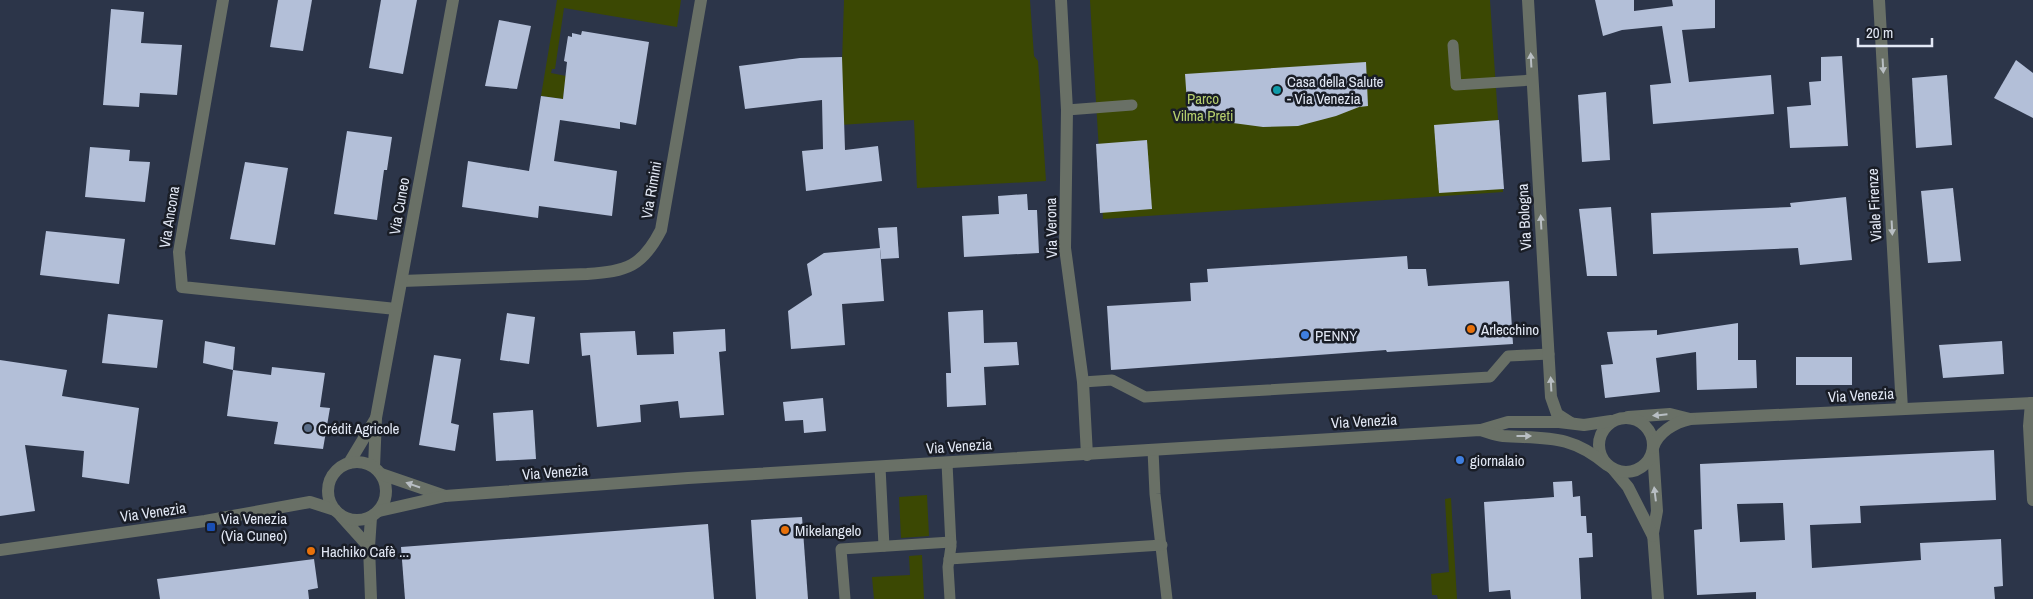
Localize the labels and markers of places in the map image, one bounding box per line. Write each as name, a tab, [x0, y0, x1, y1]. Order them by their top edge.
place label: Casa della Salute - Via Venezia	[1287, 71, 1384, 109]
marker: Casa della Salute - Via Venezia	[1271, 84, 1283, 96]
place label: Arlecchino	[1480, 319, 1539, 340]
marker: Arlecchino	[1465, 323, 1477, 335]
place label: PENNY	[1315, 325, 1358, 346]
marker: PENNY	[1299, 329, 1311, 341]
place label: Crédit Agricole	[318, 418, 400, 439]
marker: Crédit Agricole	[302, 422, 314, 434]
place label: giornalaio	[1470, 450, 1525, 471]
marker: giornalaio	[1454, 454, 1466, 466]
place label: Via Venezia (Via Cuneo)	[221, 508, 287, 546]
place label: Mikelangelo	[795, 520, 861, 541]
marker: Via Venezia (Via Cuneo)	[205, 521, 217, 533]
marker: Mikelangelo	[779, 524, 791, 536]
place label: Hachiko Cafè ...	[321, 541, 409, 562]
marker: Hachiko Cafè ...	[305, 545, 317, 557]

